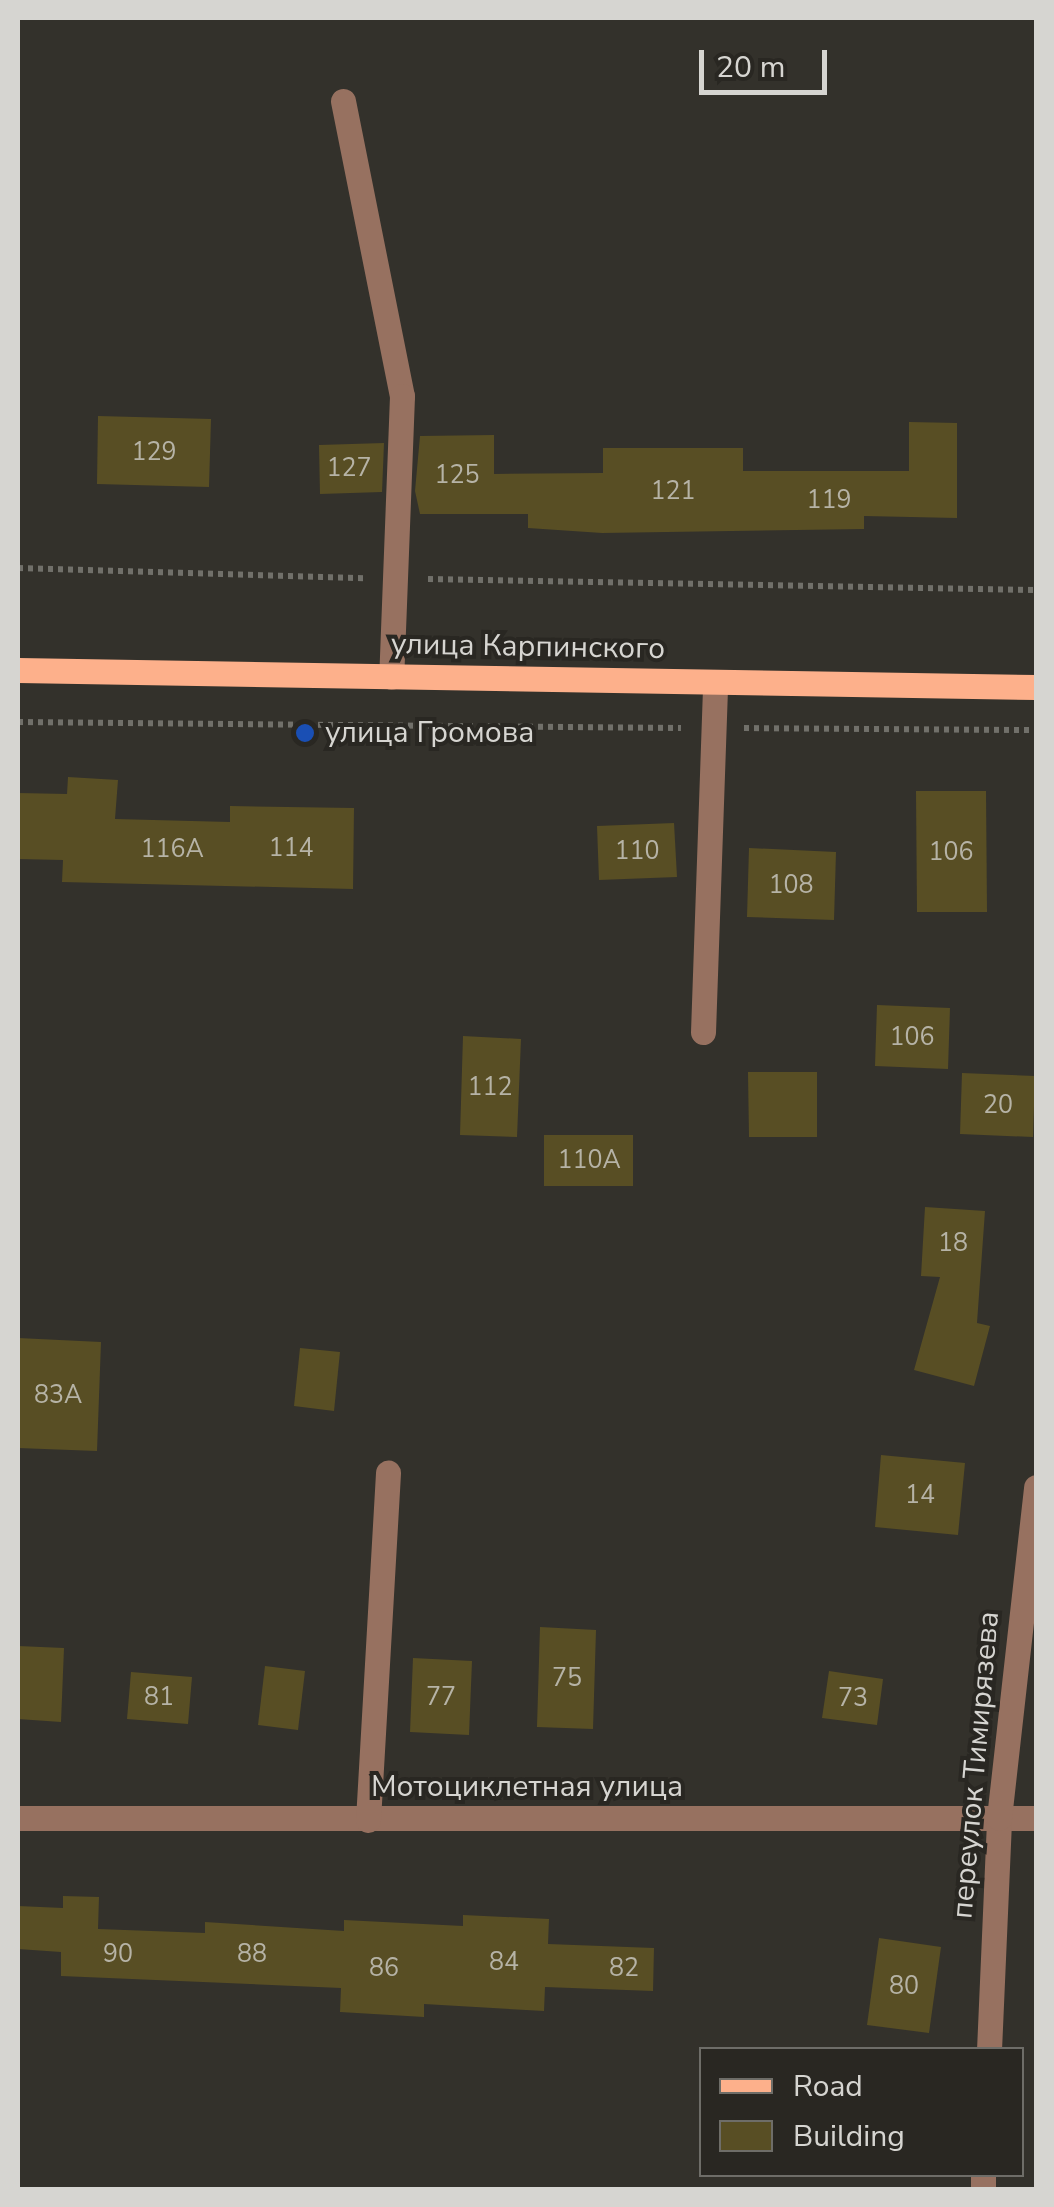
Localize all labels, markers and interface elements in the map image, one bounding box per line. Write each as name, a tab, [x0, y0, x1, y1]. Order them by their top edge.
scale bar	[704, 30, 832, 92]
text: 20 m	[716, 47, 785, 88]
house number: 129	[132, 437, 176, 467]
house number: 127	[327, 453, 371, 483]
house number: 125	[435, 460, 479, 490]
house number: 121	[651, 476, 695, 506]
house number: 119	[807, 485, 851, 515]
street label: улица Карпинского	[391, 627, 665, 667]
place label: улица Громова	[325, 715, 534, 751]
marker: улица Громова	[294, 722, 316, 744]
house number: 114	[269, 833, 313, 863]
house number: 116А	[140, 834, 204, 864]
house number: 110	[615, 836, 659, 866]
house number: 106	[929, 837, 973, 867]
house number: 108	[769, 870, 813, 900]
house number: 106	[890, 1022, 934, 1052]
house number: 112	[468, 1072, 512, 1102]
house number: 20	[983, 1090, 1013, 1120]
house number: 110А	[557, 1145, 621, 1175]
house number: 18	[938, 1228, 968, 1258]
house number: 83А	[34, 1380, 82, 1410]
house number: 14	[905, 1480, 935, 1510]
street label: переулок Тимирязева	[945, 1610, 1007, 1920]
house number: 75	[552, 1663, 582, 1693]
house number: 81	[144, 1682, 174, 1712]
house number: 77	[426, 1682, 456, 1712]
house number: 73	[838, 1683, 868, 1713]
street label: Мотоциклетная улица	[371, 1769, 683, 1805]
house number: 90	[103, 1939, 133, 1969]
house number: 88	[237, 1939, 267, 1969]
house number: 84	[489, 1947, 519, 1977]
house number: 86	[369, 1953, 399, 1983]
house number: 82	[609, 1953, 639, 1983]
house number: 80	[889, 1971, 919, 2001]
legend	[699, 2047, 1024, 2177]
text: Road	[793, 2066, 863, 2107]
text: Building	[793, 2116, 905, 2157]

